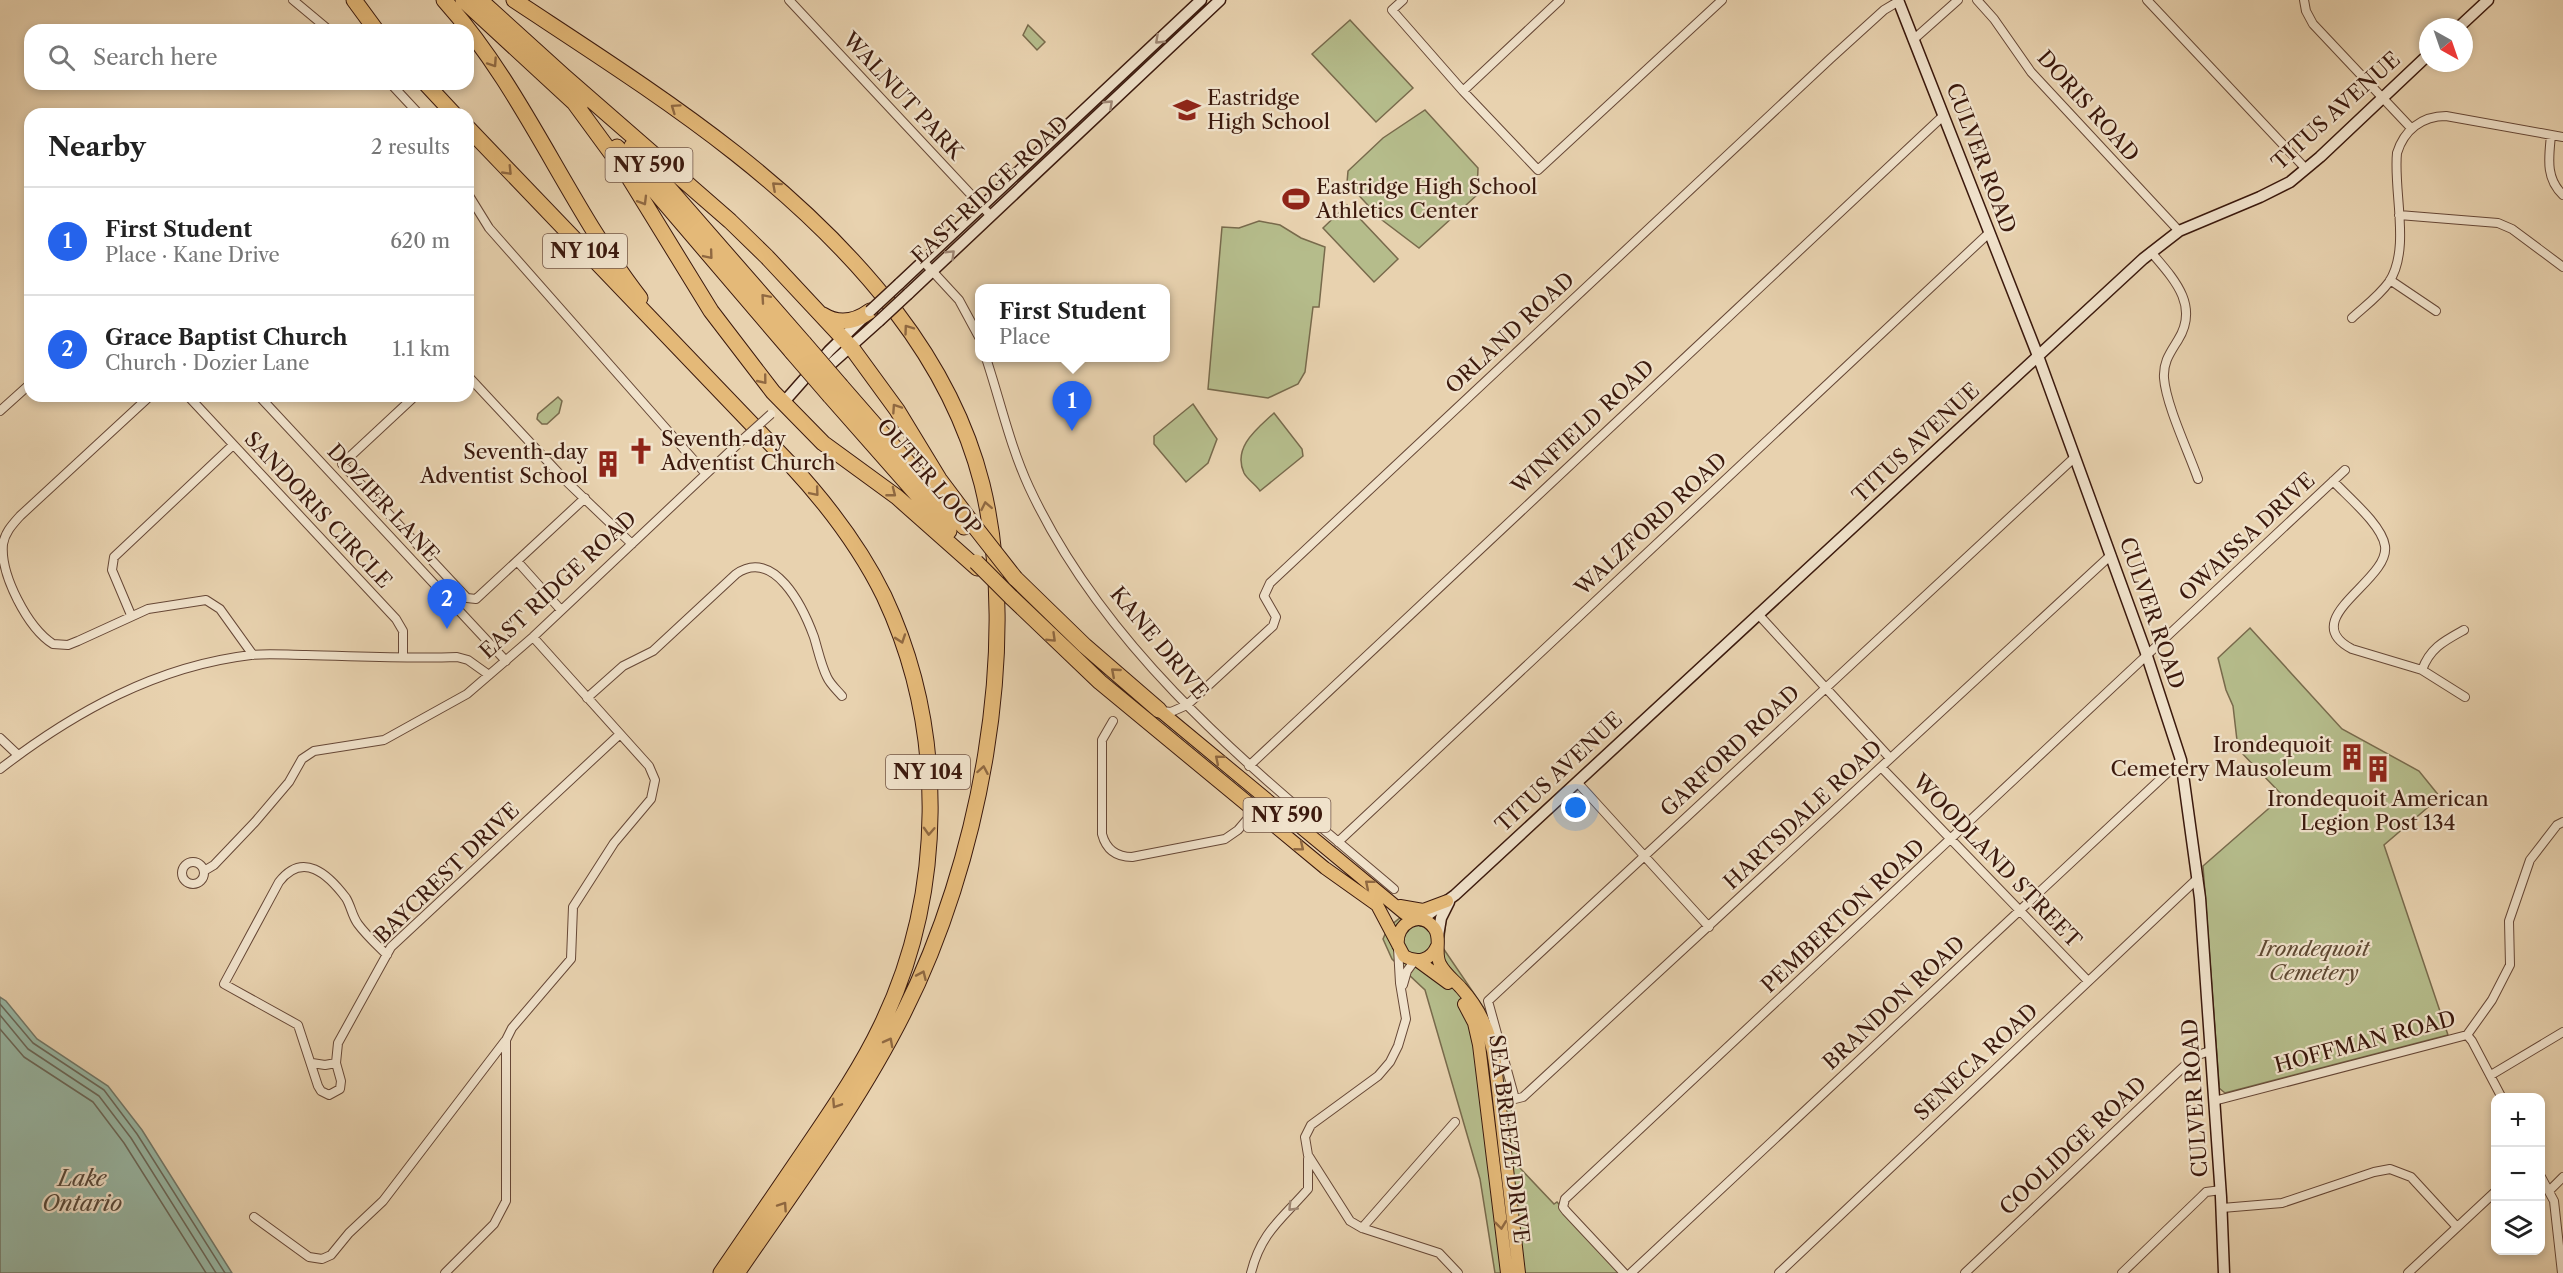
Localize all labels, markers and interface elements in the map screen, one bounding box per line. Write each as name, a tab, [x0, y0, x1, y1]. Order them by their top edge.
north arrow	[2419, 18, 2473, 72]
search box	[24, 24, 474, 90]
street label: WALNUT PARK	[837, 26, 969, 165]
one-way arrow	[1155, 33, 1165, 44]
icon: search	[45, 41, 78, 74]
text: Search here	[93, 44, 218, 71]
street label: DORIS ROAD	[2032, 45, 2145, 166]
street label: TITUS AVENUE	[2266, 46, 2405, 175]
one-way arrow	[486, 56, 497, 67]
street label: CULVER ROAD	[1941, 79, 2022, 236]
place label: Eastridge High School	[1207, 85, 1330, 134]
school or university icon: Eastridge High School	[1172, 95, 1202, 125]
one-way arrow	[1103, 100, 1113, 111]
one-way arrow	[671, 104, 682, 115]
street label: EAST RIDGE ROAD	[906, 111, 1073, 269]
text: Nearby	[48, 131, 146, 163]
text: 2 results	[371, 135, 450, 159]
road number: NY 590	[606, 148, 692, 182]
one-way arrow	[501, 163, 512, 174]
place label: Eastridge High School Athletics Center	[1315, 174, 1537, 223]
one-way arrow	[772, 182, 783, 193]
sports icon: Eastridge High School Athletics Center	[1281, 184, 1311, 214]
one-way arrow	[635, 195, 647, 205]
text: First Student	[105, 216, 252, 243]
text: 1	[63, 229, 72, 253]
text: 620 m	[390, 229, 450, 253]
road number: NY 104	[543, 234, 627, 268]
text: Place · Kane Drive	[105, 243, 280, 267]
one-way arrow	[702, 248, 713, 259]
one-way arrow	[944, 250, 954, 261]
street label: ORLAND ROAD	[1440, 267, 1579, 399]
popup	[975, 284, 1170, 362]
one-way arrow	[761, 295, 772, 305]
text: First Student	[999, 298, 1146, 325]
text: Grace Baptist Church	[105, 324, 348, 351]
one-way arrow	[904, 324, 915, 335]
text: Place	[999, 325, 1050, 349]
text: 2	[62, 337, 73, 361]
text: 1.1 km	[392, 337, 450, 361]
text: Church · Dozier Lane	[105, 351, 310, 375]
street label: WINFIELD ROAD	[1506, 354, 1659, 500]
one-way arrow	[756, 373, 767, 384]
street label: TITUS AVENUE	[1847, 377, 1984, 508]
pin: 1	[1052, 382, 1092, 431]
one-way arrow	[892, 404, 903, 415]
street label: OUTER LOOP	[872, 413, 987, 540]
street label: SANDORIS CIRCLE	[240, 426, 397, 593]
place label: Seventh-day Adventist Church	[660, 426, 835, 475]
church icon: Seventh-day Adventist Church	[626, 436, 656, 466]
street label: DOZIER LANE	[322, 438, 444, 567]
place label: Seventh-day Adventist School	[419, 439, 588, 488]
street label: WALZFORD ROAD	[1569, 447, 1732, 601]
building icon: Seventh-day Adventist School	[593, 449, 623, 479]
street label: OWAISSA DRIVE	[2174, 467, 2320, 606]
one-way arrow	[808, 485, 819, 496]
one-way arrow	[885, 486, 896, 497]
one-way arrow	[980, 501, 993, 511]
street label: EAST RIDGE ROAD	[474, 506, 641, 664]
street label: CULVER ROAD	[2115, 534, 2190, 692]
pin: 2	[428, 580, 466, 629]
street label: KANE DRIVE	[1105, 581, 1214, 704]
one-way arrow	[1045, 630, 1056, 641]
one-way arrow	[893, 634, 906, 644]
one-way arrow	[1111, 668, 1122, 679]
street label: GARFORD ROAD	[1655, 680, 1804, 821]
street label: TITUS AVENUE	[1490, 706, 1627, 837]
place label: Irondequoit Cemetery Mausoleum	[2111, 732, 2333, 781]
street label: HARTSDALE ROAD	[1718, 735, 1887, 894]
building icon: Irondequoit Cemetery Mausoleum	[2337, 742, 2367, 772]
building icon: Irondequoit American Legion Post 134	[2363, 754, 2393, 784]
road number: NY 104	[886, 755, 970, 789]
one-way arrow	[1215, 755, 1226, 766]
one-way arrow	[976, 765, 989, 775]
street label: WOODLAND STREET	[1907, 768, 2087, 953]
place label: Irondequoit American Legion Post 134	[2267, 786, 2489, 835]
your location	[1561, 793, 1590, 822]
street label: BAYCREST DRIVE	[369, 797, 524, 948]
road number: NY 590	[1244, 798, 1330, 832]
one-way arrow	[923, 827, 936, 836]
street label: PEMBERTON ROAD	[1756, 834, 1929, 998]
one-way arrow	[1293, 840, 1304, 851]
one-way arrow	[1365, 880, 1376, 891]
street label: BRANDON ROAD	[1818, 931, 1970, 1075]
park label: Irondequoit Cemetery	[2257, 936, 2371, 985]
one-way arrow	[914, 970, 926, 981]
street label: SENECA ROAD	[1909, 998, 2043, 1125]
street label: HOFFMAN ROAD	[2272, 1005, 2458, 1078]
street label: CULVER ROAD	[2176, 1018, 2213, 1178]
street label: SEA BREEZE DRIVE	[1484, 1033, 1535, 1245]
one-way arrow	[882, 1038, 893, 1048]
street label: COOLIDGE ROAD	[1994, 1071, 2151, 1220]
map controls	[2491, 1093, 2545, 1255]
button: +	[2491, 1093, 2545, 1147]
one-way arrow	[832, 1097, 843, 1108]
button: −	[2491, 1147, 2545, 1201]
water label: Lake Ontario	[42, 1165, 122, 1217]
one-way arrow	[1288, 1200, 1299, 1211]
one-way arrow	[776, 1201, 787, 1212]
button: layers	[2491, 1201, 2545, 1255]
one-way arrow	[1494, 1220, 1507, 1229]

